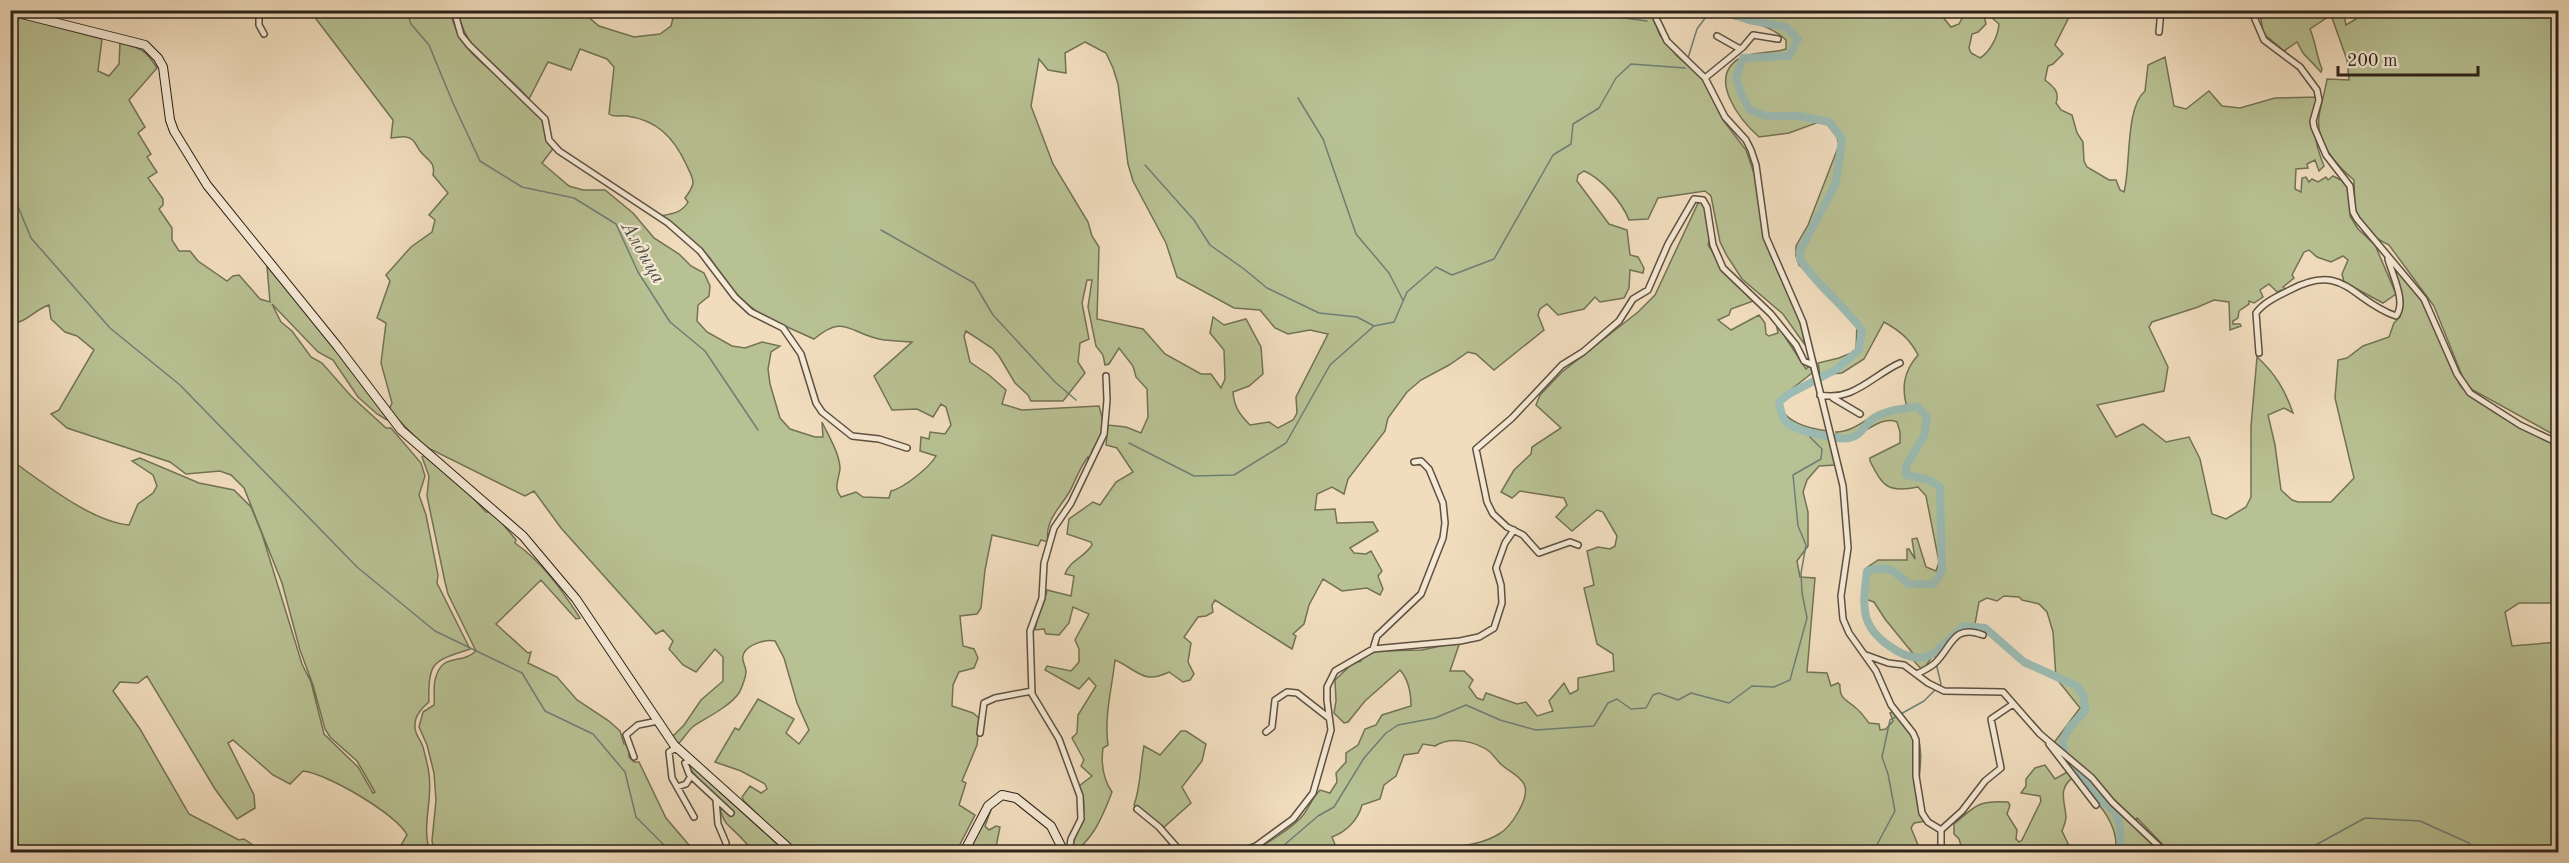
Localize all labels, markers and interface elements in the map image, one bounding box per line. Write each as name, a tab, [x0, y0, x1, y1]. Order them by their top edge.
scale bar	[2338, 39, 2478, 77]
text: 200 m	[2347, 52, 2398, 70]
water label: Алдица	[616, 217, 668, 288]

